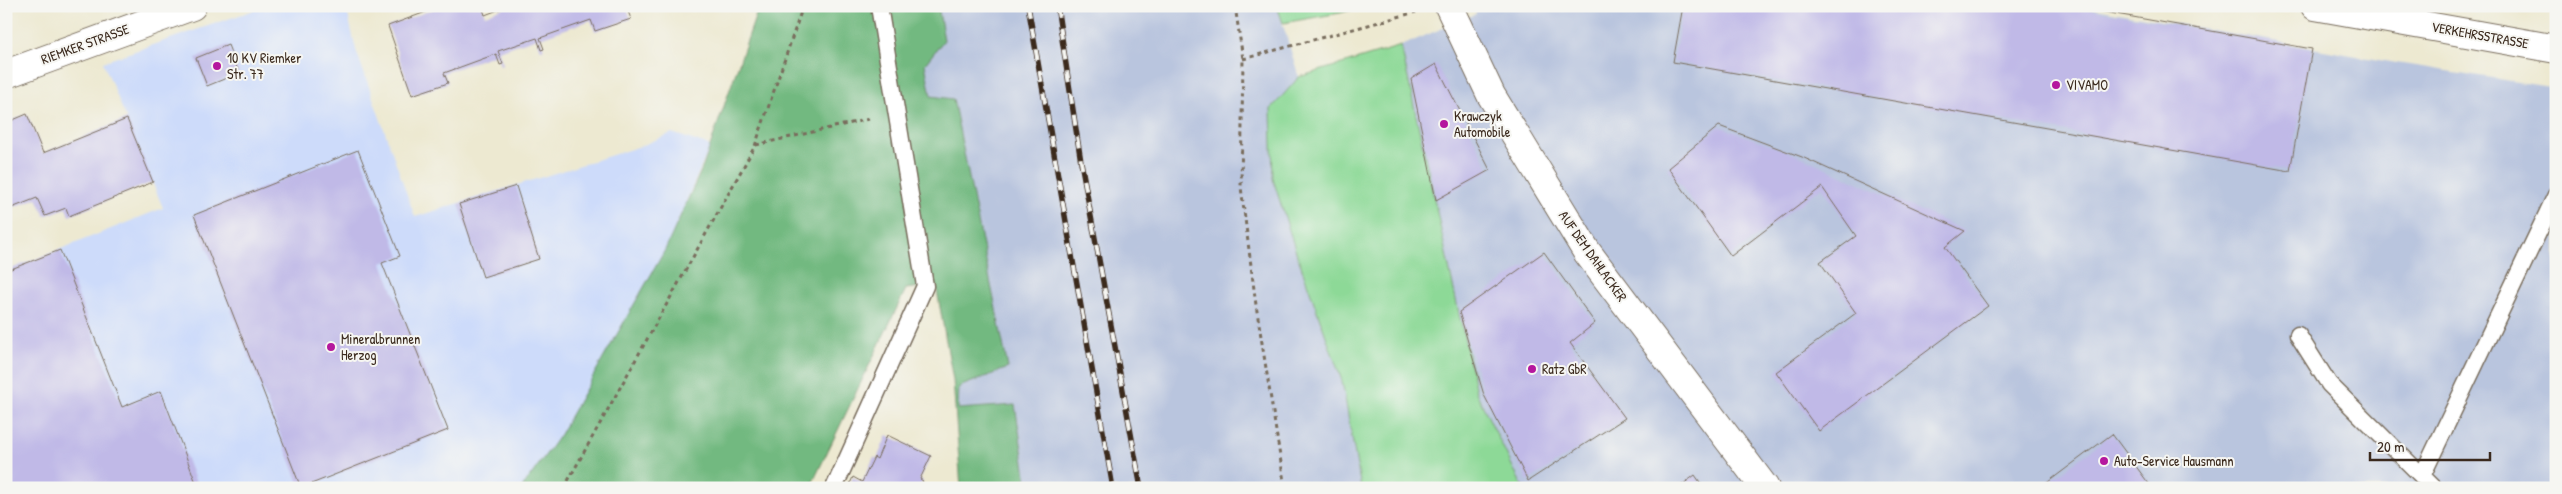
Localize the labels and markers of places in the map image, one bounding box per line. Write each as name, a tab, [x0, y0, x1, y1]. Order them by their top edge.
place label: 10 KV Riemker Str. 77	[227, 48, 302, 83]
marker: 10 KV Riemker Str. 77	[211, 60, 223, 72]
place label: VIVAMO	[2066, 75, 2108, 94]
marker: VIVAMO	[2050, 79, 2062, 91]
place label: Krawczyk Automobile	[1454, 106, 1511, 141]
marker: Krawczyk Automobile	[1438, 118, 1450, 130]
place label: Mineralbrunnen Herzog	[341, 329, 420, 365]
marker: Mineralbrunnen Herzog	[325, 341, 337, 353]
place label: Ratz GbR	[1542, 359, 1587, 378]
marker: Ratz GbR	[1526, 363, 1538, 375]
place label: Auto-Service Hausmann	[2114, 451, 2234, 470]
marker: Auto-Service Hausmann	[2098, 455, 2110, 467]

